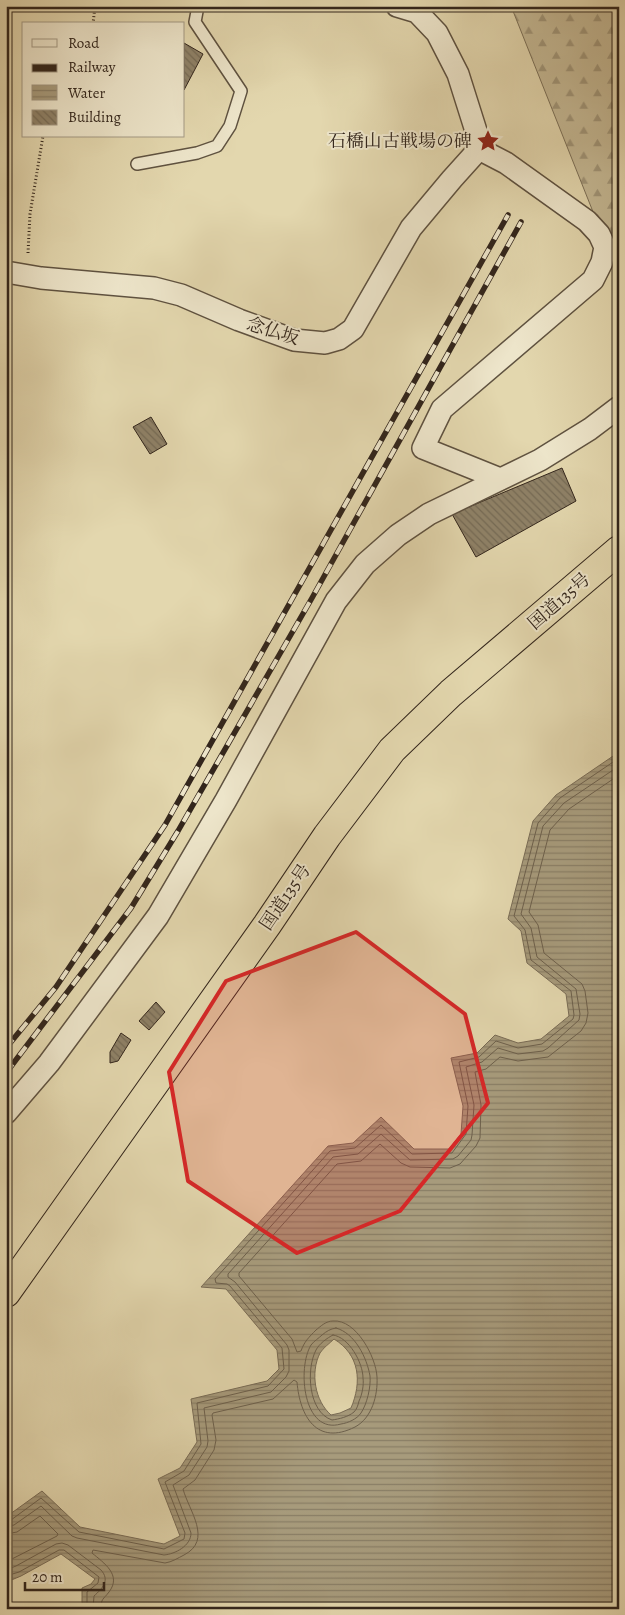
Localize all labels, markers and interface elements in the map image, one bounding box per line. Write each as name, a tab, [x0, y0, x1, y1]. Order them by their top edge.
legend	[22, 22, 185, 138]
text: Road	[68, 33, 100, 53]
text: Railway	[68, 57, 116, 77]
text: Water	[67, 83, 105, 103]
text: Building	[68, 107, 121, 127]
place icon: 石橋山古戦場の碑	[475, 128, 501, 154]
place label: 石橋山古戦場の碑	[328, 129, 472, 153]
street label: 念仏坂	[244, 312, 302, 350]
street label: 国道135号	[523, 567, 595, 635]
street label: 国道135号	[254, 859, 316, 935]
scale bar	[25, 1560, 104, 1592]
text: 20 m	[32, 1567, 63, 1587]

